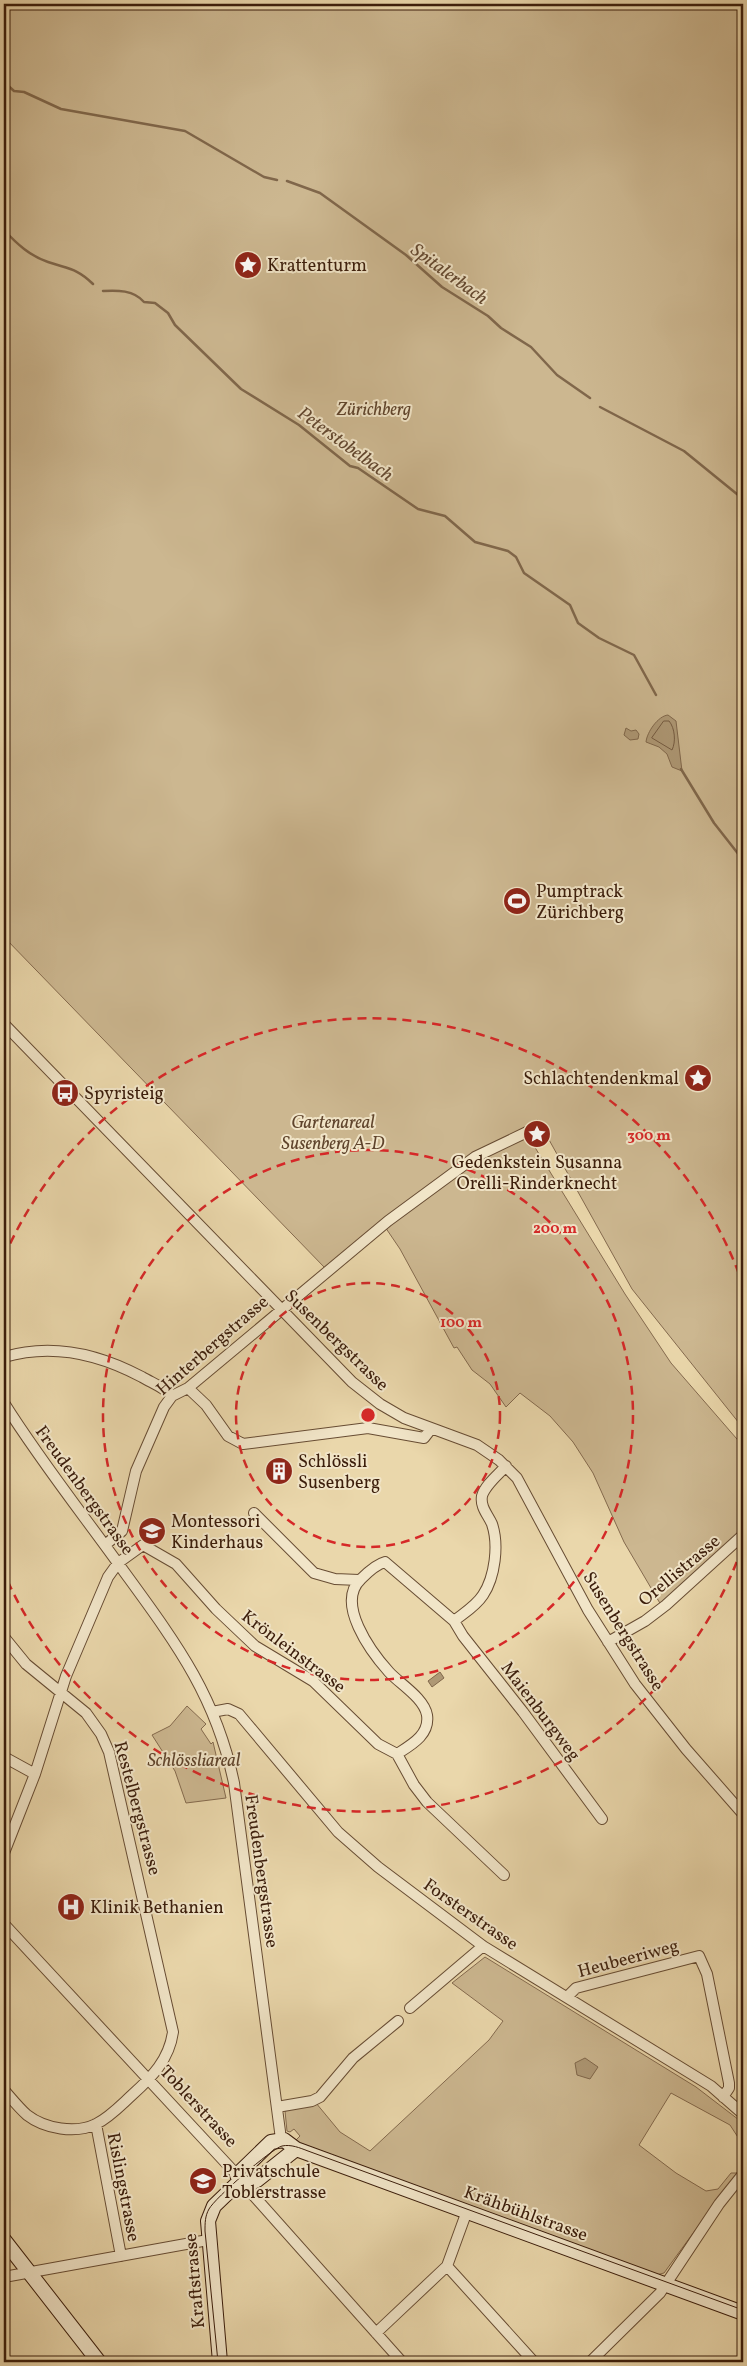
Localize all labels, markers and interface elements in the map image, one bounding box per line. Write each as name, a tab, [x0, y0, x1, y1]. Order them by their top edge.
water label: Spitalerbach	[405, 238, 493, 312]
place icon: Krattenturm	[233, 250, 263, 280]
place label: Krattenturm	[267, 254, 367, 279]
park label: Zürichberg	[336, 398, 411, 423]
water label: Peterstobelbach	[292, 401, 398, 488]
place label: Pumptrack Zürichberg	[536, 880, 624, 926]
sports icon: Pumptrack Zürichberg	[502, 886, 532, 916]
place icon: Schlachtendenkmal	[683, 1063, 713, 1093]
place label: Schlachtendenkmal	[523, 1067, 679, 1092]
bus stop icon: Spyristeig	[50, 1078, 80, 1108]
place label: Spyristeig	[84, 1082, 164, 1107]
park label: Gartenareal Susenberg A-D	[282, 1111, 385, 1157]
place icon: Gedenkstein Susanna Orelli-Rinderknecht	[522, 1119, 552, 1149]
text: 300 m	[627, 1126, 671, 1147]
place label: Gedenkstein Susanna Orelli-Rinderknecht	[452, 1151, 622, 1197]
text: 200 m	[533, 1219, 577, 1240]
street label: Susenbergstrasse	[278, 1285, 394, 1398]
street label: Hinterbergstrasse	[151, 1290, 275, 1402]
text: 100 m	[440, 1313, 483, 1334]
centre of rings	[359, 1406, 377, 1424]
street label: Freudenbergstrasse	[28, 1421, 139, 1561]
place label: Schlössli Susenberg	[298, 1450, 380, 1496]
building icon: Schlössli Susenberg	[264, 1456, 294, 1486]
place label: Montessori Kinderhaus	[171, 1510, 263, 1556]
school or university icon: Montessori Kinderhaus	[137, 1516, 167, 1546]
street label: Orellistrasse	[634, 1529, 726, 1613]
street label: Susenbergstrasse	[576, 1567, 670, 1696]
street label: Krönleinstrasse	[236, 1605, 350, 1700]
street label: Maienburgweg	[494, 1657, 585, 1767]
street label: Restelbergstrasse	[107, 1739, 166, 1878]
park label: Schlössliareal	[148, 1749, 241, 1774]
street label: Freudenbergstrasse	[237, 1793, 284, 1950]
street label: Forsterstrasse	[418, 1873, 523, 1957]
hospital icon: Klinik Bethanien	[56, 1892, 86, 1922]
place label: Klinik Bethanien	[90, 1896, 224, 1921]
street label: Heubeeriweg	[575, 1934, 682, 1985]
street label: Toblerstrasse	[153, 2060, 243, 2154]
street label: Rislingstrasse	[100, 2131, 145, 2244]
place label: Privatschule Toblerstrasse	[222, 2160, 326, 2206]
school or university icon: Privatschule Toblerstrasse	[188, 2166, 218, 2196]
street label: Krähbühlstrasse	[460, 2180, 591, 2248]
street label: Kraftstrasse	[179, 2232, 212, 2330]

